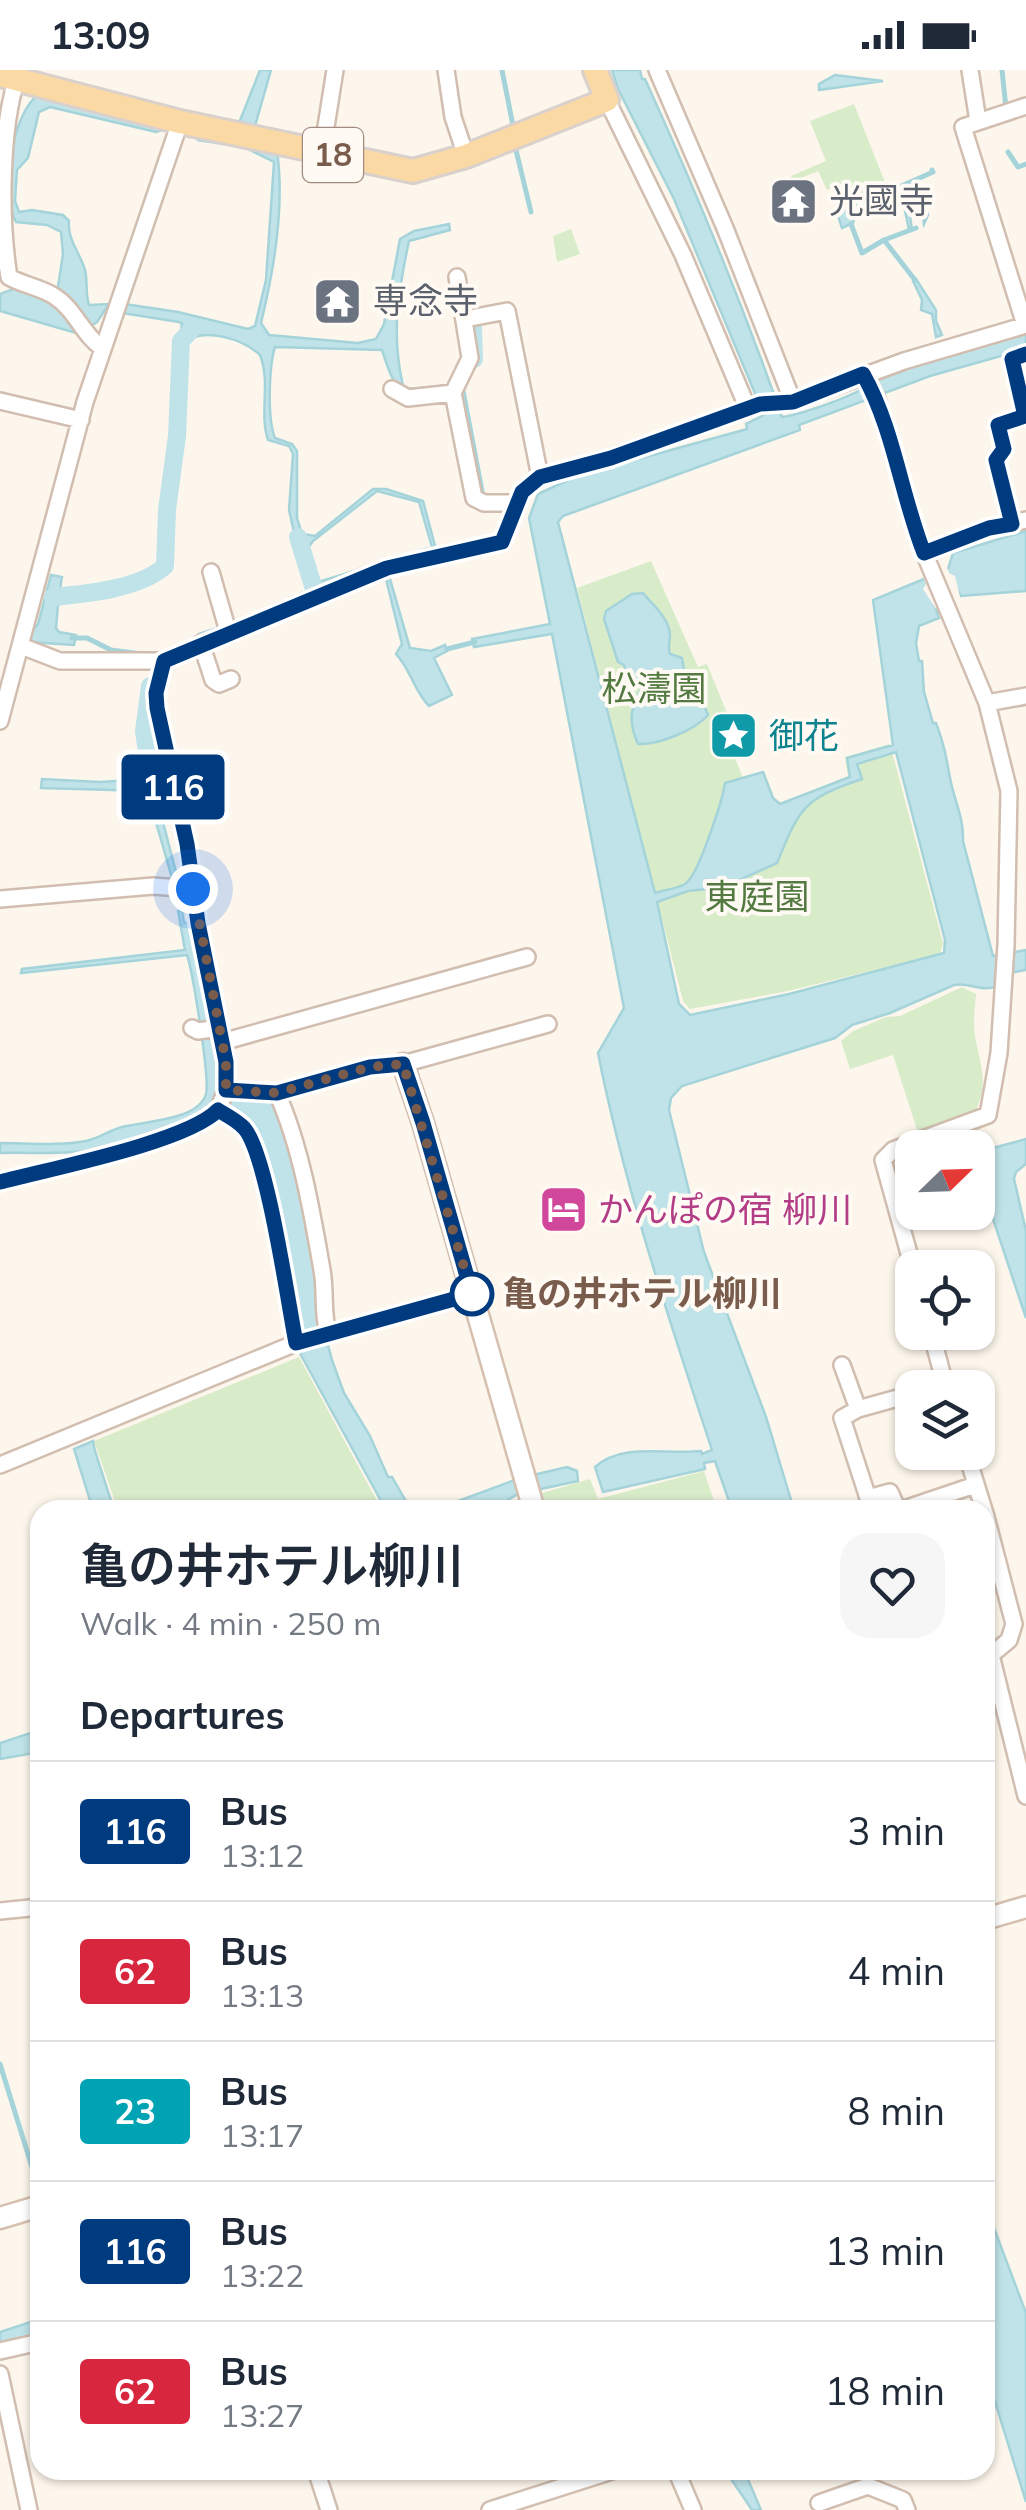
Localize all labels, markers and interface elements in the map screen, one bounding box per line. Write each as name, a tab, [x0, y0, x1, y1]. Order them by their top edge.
text: 13:09	[50, 11, 151, 59]
road number: 18	[303, 128, 363, 182]
temple icon: 光國寺	[768, 175, 820, 227]
place label: 光國寺	[829, 178, 934, 222]
temple icon: 専念寺	[312, 275, 364, 327]
place label: 専念寺	[373, 278, 478, 322]
park label: 松濤園	[601, 666, 707, 710]
place icon: 御花	[708, 710, 760, 762]
place label: 御花	[769, 713, 839, 757]
line badge: 116	[116, 754, 230, 820]
text: 116	[141, 765, 205, 809]
your location	[168, 864, 218, 914]
park label: 東庭園	[704, 874, 810, 918]
north arrow	[895, 1130, 995, 1230]
map controls	[895, 1130, 995, 1470]
hotel icon: かんぽの宿 柳川	[537, 1184, 589, 1236]
place label: かんぽの宿 柳川	[598, 1187, 852, 1231]
button: locate	[895, 1250, 995, 1350]
place label: 亀の井ホテル柳川	[502, 1271, 782, 1315]
marker: 亀の井ホテル柳川	[451, 1273, 493, 1315]
button: layers	[895, 1370, 995, 1470]
button: heart	[840, 1533, 945, 1638]
text: 亀の井ホテル柳川	[80, 1535, 464, 1595]
text: Walk · 4 min · 250 m	[80, 1603, 381, 1643]
text: Departures	[80, 1691, 284, 1739]
text: Bus	[220, 1787, 288, 1835]
text: 3 min	[848, 1807, 945, 1855]
text: 116	[103, 1809, 167, 1853]
text: 13:12	[220, 1835, 304, 1875]
text: Bus	[220, 1927, 288, 1975]
text: 4 min	[848, 1947, 945, 1995]
text: 62	[114, 1949, 156, 1993]
text: 13:13	[220, 1975, 304, 2015]
text: Bus	[220, 2067, 288, 2115]
text: 8 min	[848, 2087, 945, 2135]
text: 23	[114, 2089, 156, 2133]
text: 13:17	[220, 2115, 304, 2155]
text: Bus	[220, 2207, 288, 2255]
text: 13 min	[825, 2227, 945, 2275]
text: 116	[103, 2229, 167, 2273]
text: 13:22	[220, 2255, 304, 2295]
text: Bus	[220, 2347, 288, 2395]
text: 18 min	[825, 2367, 945, 2415]
text: 62	[114, 2369, 156, 2413]
text: 13:27	[220, 2395, 304, 2435]

